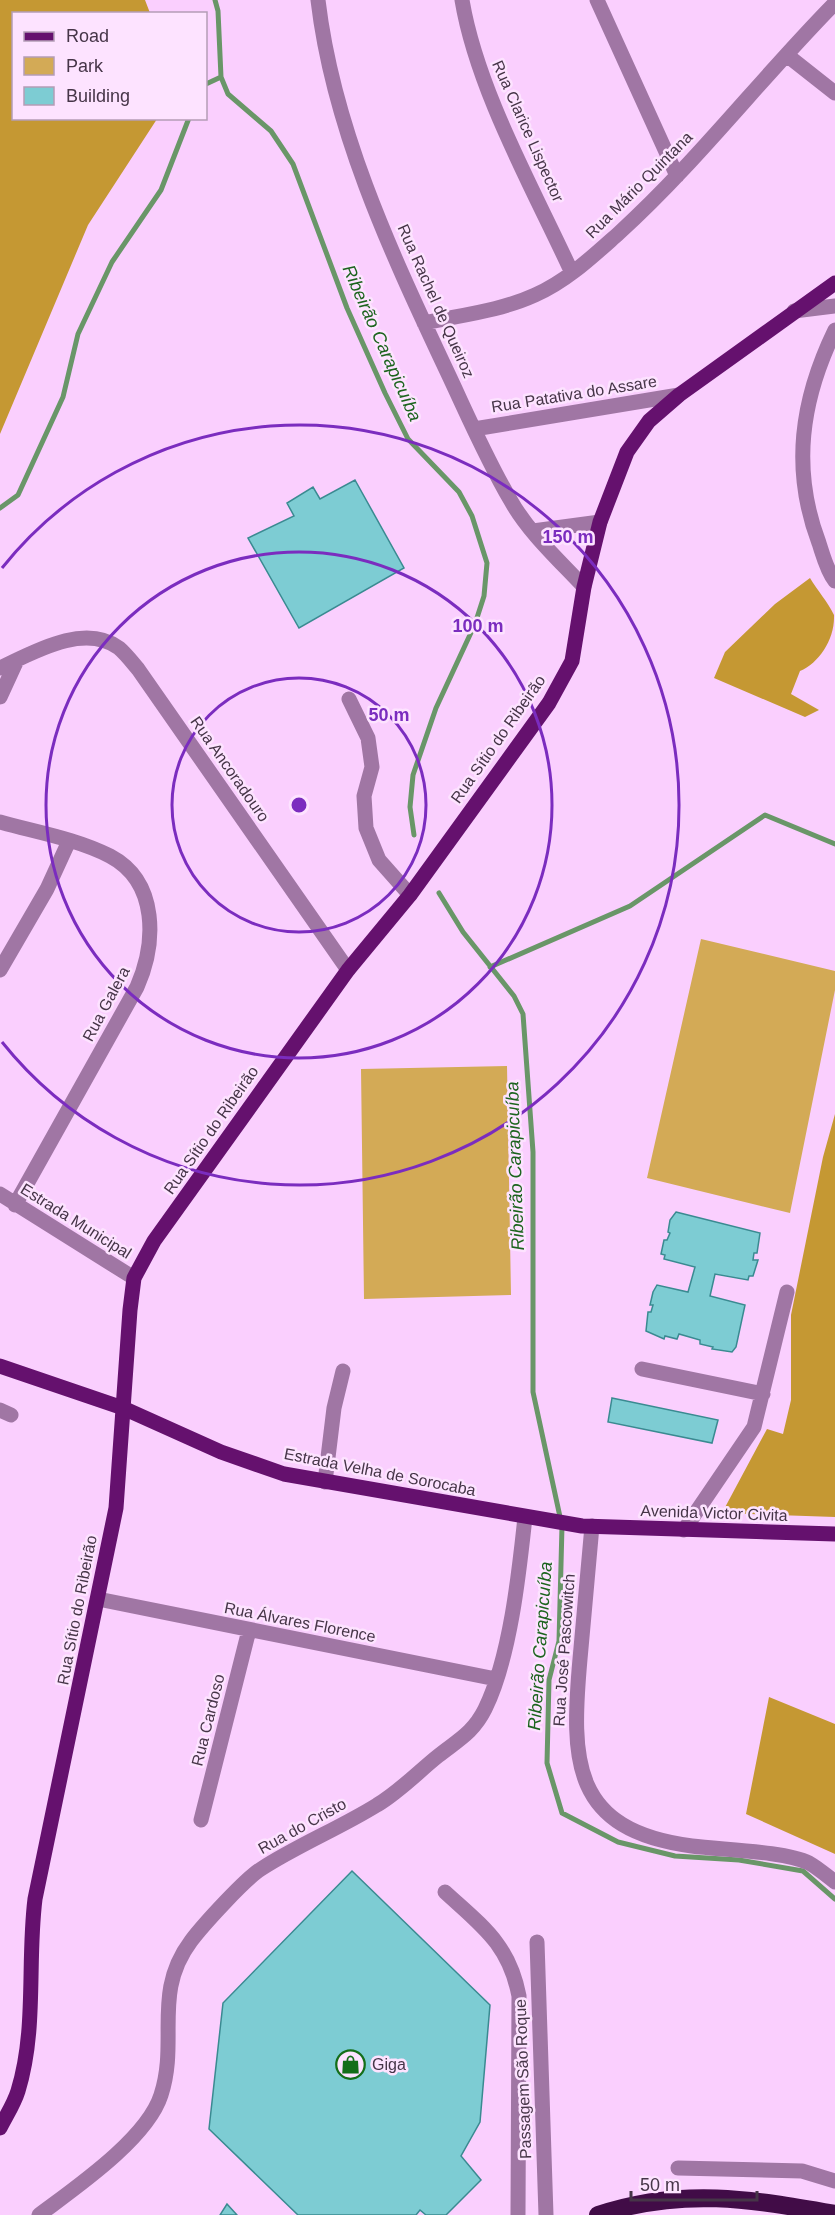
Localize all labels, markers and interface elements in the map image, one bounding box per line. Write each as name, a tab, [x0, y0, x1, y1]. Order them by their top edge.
legend	[12, 12, 207, 120]
text: Road	[66, 26, 109, 46]
text: Park	[66, 56, 104, 76]
street label: Rua Clarice Lispector	[489, 58, 567, 205]
text: Building	[66, 86, 130, 106]
street label: Rua Mário Quintana	[582, 128, 696, 242]
street label: Rua Rachel de Queiroz	[394, 222, 478, 380]
water label: Ribeirão Carapicuíba	[338, 262, 426, 424]
street label: Rua Patativa do Assare	[490, 373, 658, 415]
text: 150 m	[542, 527, 594, 547]
text: 100 m	[452, 616, 504, 636]
street label: Rua Sítio do Ribeirão	[447, 672, 549, 806]
text: 50 m	[368, 705, 410, 725]
street label: Rua Ancoradouro	[187, 713, 273, 825]
centre of rings	[289, 795, 309, 815]
street label: Rua Galera	[79, 964, 133, 1044]
street label: Rua Sítio do Ribeirão	[160, 1063, 262, 1197]
water label: Ribeirão Carapicuíba	[502, 1081, 528, 1251]
street label: Estrada Municipal	[18, 1180, 134, 1262]
street label: Estrada Velha de Sorocaba	[283, 1445, 477, 1499]
street label: Avenida Victor Civita	[640, 1502, 788, 1524]
street label: Rua Sítio do Ribeirão	[54, 1534, 100, 1686]
water label: Ribeirão Carapicuíba	[524, 1561, 556, 1731]
street label: Rua José Pascowitch	[550, 1573, 578, 1727]
street label: Rua Álvares Florence	[223, 1598, 377, 1645]
street label: Rua Cardoso	[188, 1672, 228, 1768]
street label: Rua do Cristo	[255, 1795, 349, 1857]
street label: Passagem São Roque	[512, 1999, 534, 2159]
shop icon: Giga	[335, 2048, 367, 2080]
place label: Giga	[372, 2056, 406, 2073]
scale bar	[631, 2164, 757, 2202]
text: 50 m	[640, 2175, 680, 2195]

